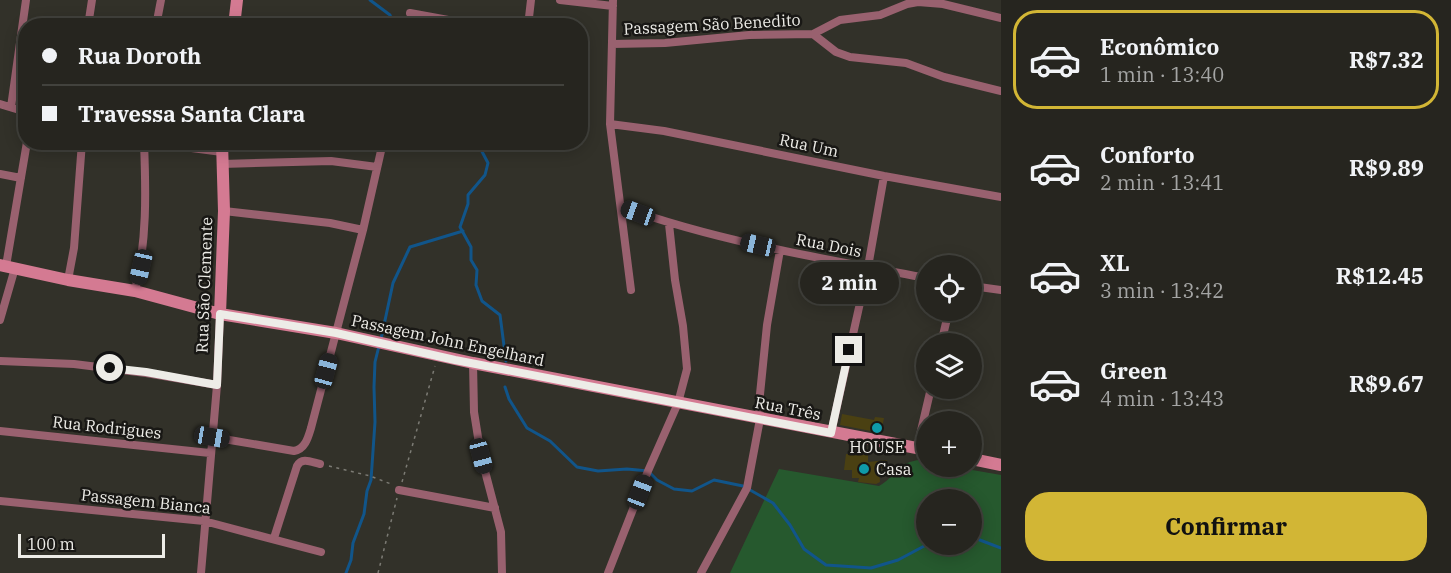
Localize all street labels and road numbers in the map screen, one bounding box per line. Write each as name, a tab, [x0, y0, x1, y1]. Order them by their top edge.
street label: Passagem São Benedito	[623, 9, 801, 39]
street label: Rua Um	[778, 129, 840, 161]
street label: Rua São Clemente	[192, 217, 216, 353]
street label: Rua Dois	[795, 229, 863, 261]
street label: Passagem John Engelhard	[350, 310, 547, 370]
street label: Rua Três	[753, 392, 823, 424]
street label: Rua Rodrigues	[51, 411, 163, 443]
street label: Passagem Bianca	[80, 484, 212, 518]

